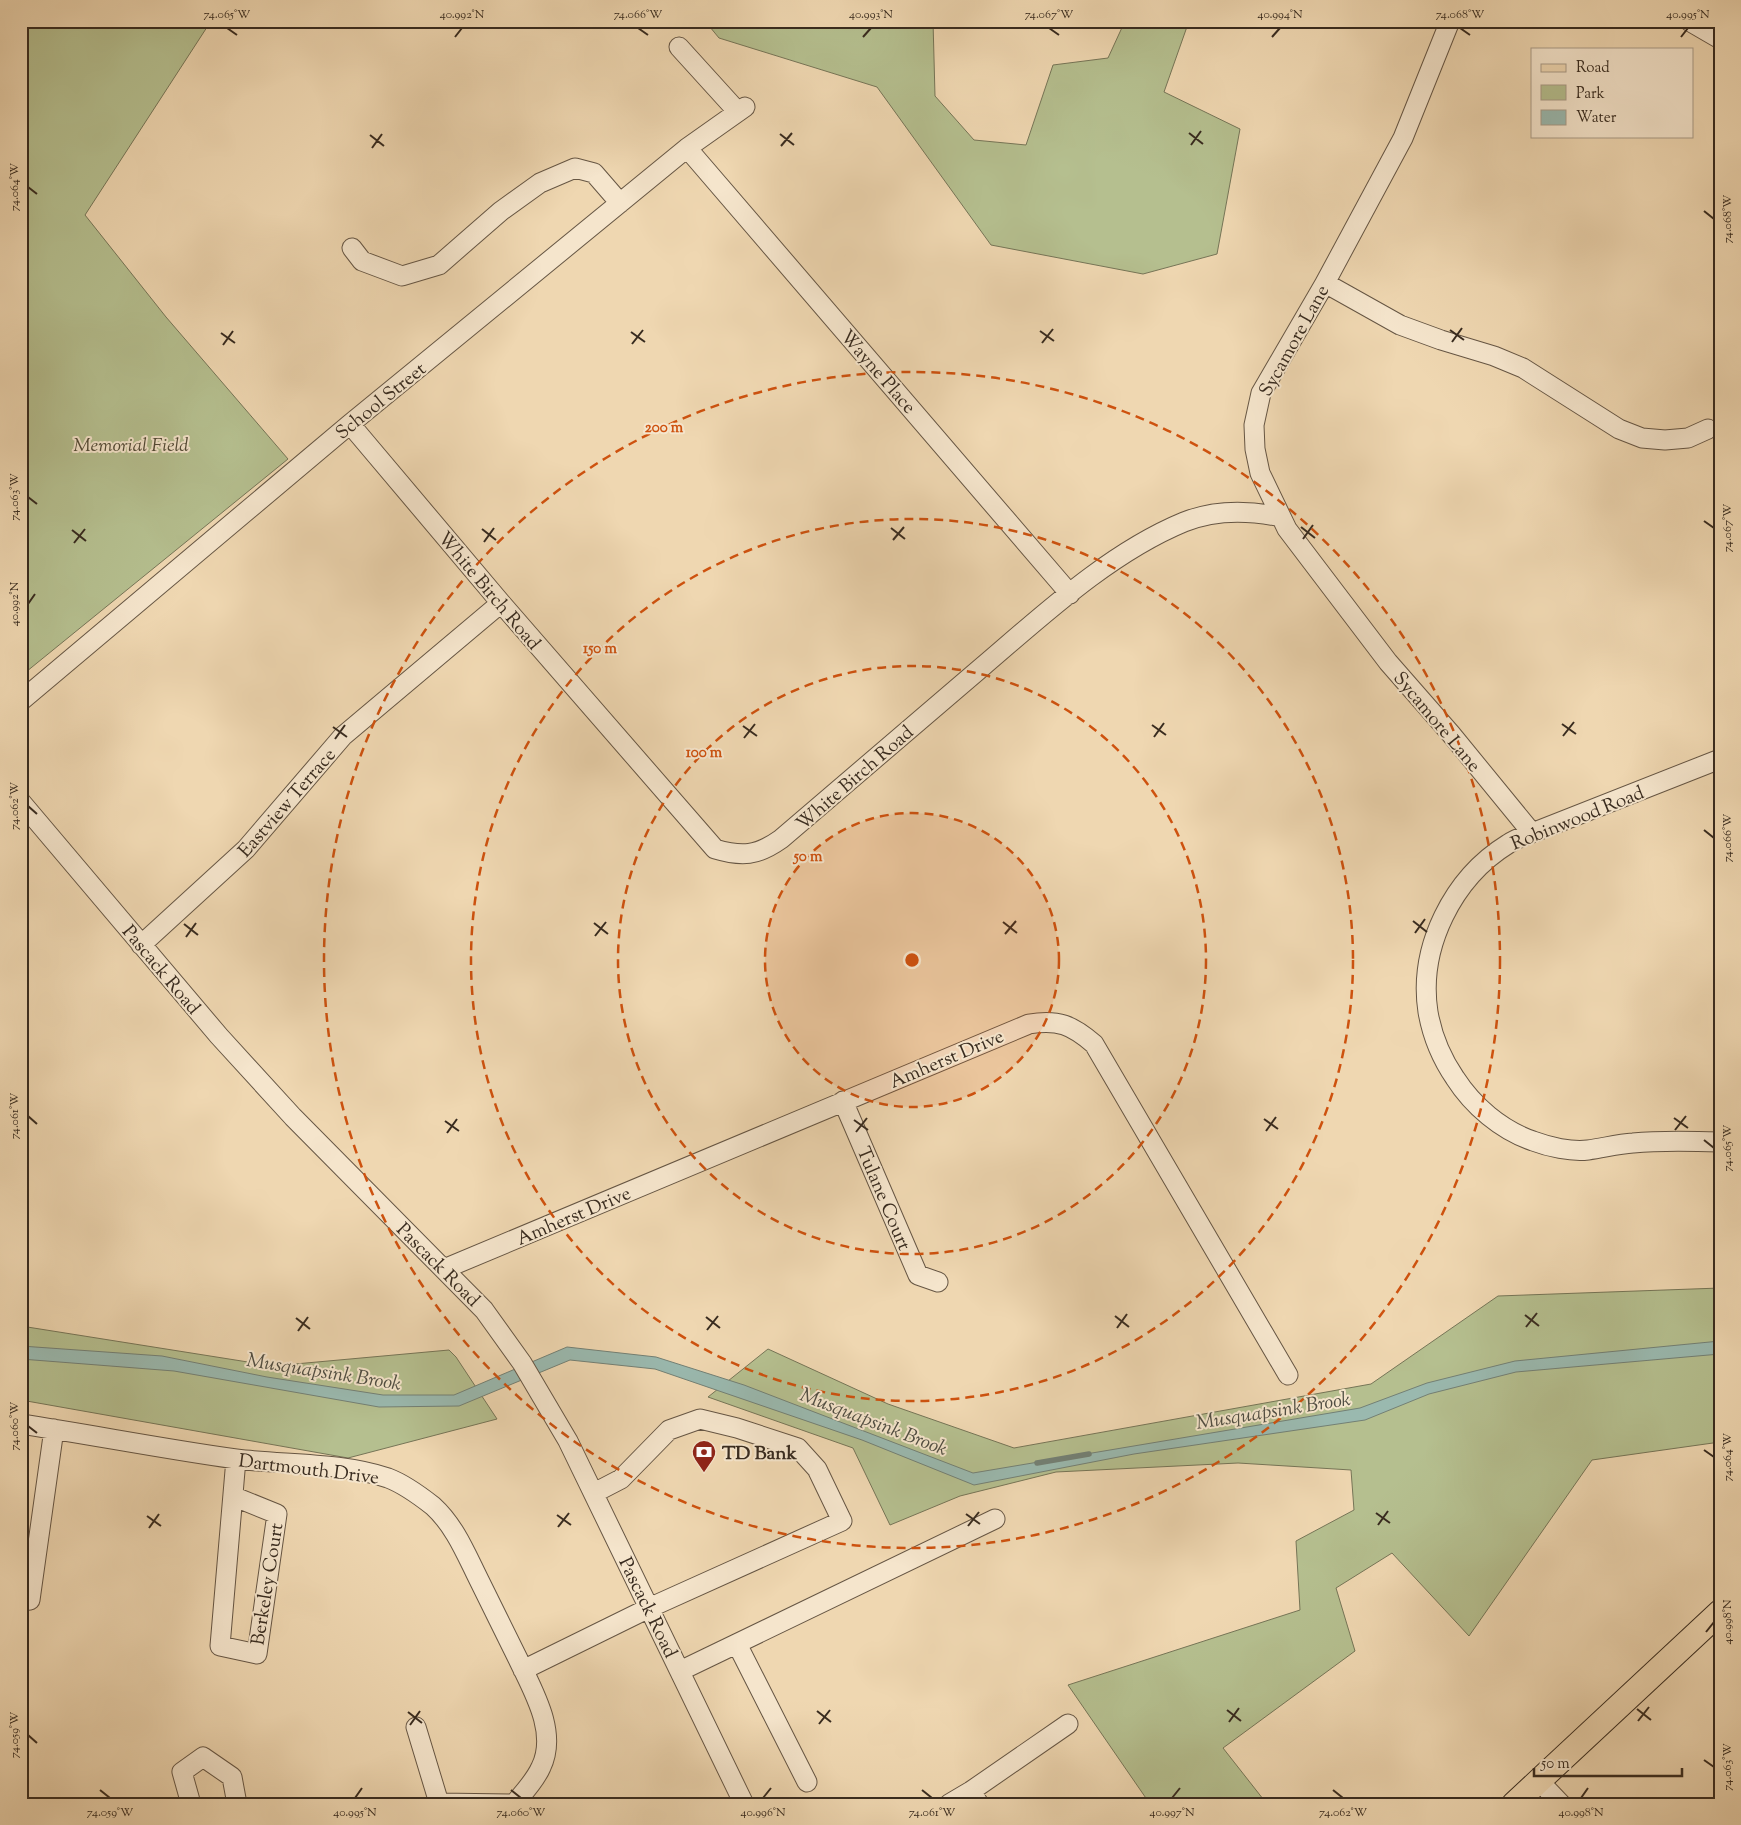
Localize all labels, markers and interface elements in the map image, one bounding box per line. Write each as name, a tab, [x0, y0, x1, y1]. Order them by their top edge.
text: 74.065°W	[204, 6, 251, 24]
text: 40.992°N	[440, 6, 485, 24]
text: 74.066°W	[614, 6, 663, 24]
text: 40.993°N	[849, 6, 893, 24]
text: 74.067°W	[1025, 6, 1074, 24]
text: 40.994°N	[1257, 6, 1303, 24]
text: 74.068°W	[1436, 6, 1485, 24]
text: 40.995°N	[1666, 6, 1710, 24]
legend	[1531, 48, 1694, 138]
text: Road	[1576, 58, 1610, 79]
text: Park	[1576, 84, 1605, 105]
text: Water	[1576, 108, 1617, 129]
text: 74.064°W	[6, 162, 24, 211]
text: 74.068°W	[1719, 194, 1737, 243]
street label: Sycamore Lane	[1253, 280, 1337, 402]
street label: Wayne Place	[833, 325, 921, 421]
street label: School Street	[330, 357, 433, 447]
text: 200 m	[645, 418, 684, 439]
park label: Memorial Field	[73, 433, 189, 460]
text: 74.063°W	[6, 473, 24, 521]
text: 74.067°W	[1719, 503, 1737, 552]
street label: White Birch Road	[430, 526, 546, 657]
text: 40.992°N	[6, 581, 24, 626]
text: 150 m	[583, 639, 617, 660]
street label: Sycamore Lane	[1386, 667, 1486, 779]
street label: White Birch Road	[791, 720, 920, 838]
street label: Eastview Terrace	[233, 743, 343, 864]
text: 100 m	[686, 743, 723, 764]
street label: Robinwood Road	[1507, 780, 1649, 858]
text: 74.062°W	[6, 781, 24, 830]
text: 74.066°W	[1719, 813, 1737, 862]
text: 50 m	[793, 847, 823, 868]
street label: Pascack Road	[115, 920, 206, 1021]
centre of rings	[903, 951, 921, 969]
street label: Amherst Drive	[886, 1024, 1008, 1097]
text: 74.061°W	[6, 1092, 24, 1139]
text: 74.065°W	[1719, 1124, 1737, 1171]
street label: Tulane Court	[849, 1143, 917, 1256]
street label: Amherst Drive	[513, 1181, 635, 1254]
street label: Pascack Road	[389, 1218, 486, 1314]
water label: Musquapsink Brook	[244, 1347, 403, 1400]
water label: Musquapsink Brook	[795, 1382, 951, 1465]
water label: Musquapsink Brook	[1194, 1386, 1353, 1439]
text: 74.060°W	[6, 1401, 24, 1450]
text: 74.064°W	[1719, 1432, 1737, 1481]
bank icon: TD Bank	[691, 1439, 717, 1473]
place label: TD Bank	[722, 1441, 797, 1468]
street label: Dartmouth Drive	[237, 1448, 381, 1493]
street label: Berkeley Court	[245, 1521, 292, 1648]
street label: Pascack Road	[611, 1553, 683, 1663]
text: 40.998°N	[1719, 1599, 1737, 1645]
text: 74.059°W	[6, 1711, 24, 1758]
text: 74.063°W	[1719, 1743, 1737, 1791]
scale bar	[1534, 1745, 1681, 1777]
text: 50 m	[1540, 1754, 1570, 1775]
text: 74.059°W	[87, 1804, 134, 1822]
text: 40.995°N	[333, 1804, 377, 1822]
text: 74.060°W	[497, 1804, 546, 1822]
text: 40.996°N	[740, 1804, 786, 1822]
text: 74.061°W	[909, 1804, 956, 1822]
text: 40.997°N	[1149, 1804, 1195, 1822]
text: 74.062°W	[1319, 1804, 1368, 1822]
text: 40.998°N	[1558, 1804, 1604, 1822]

